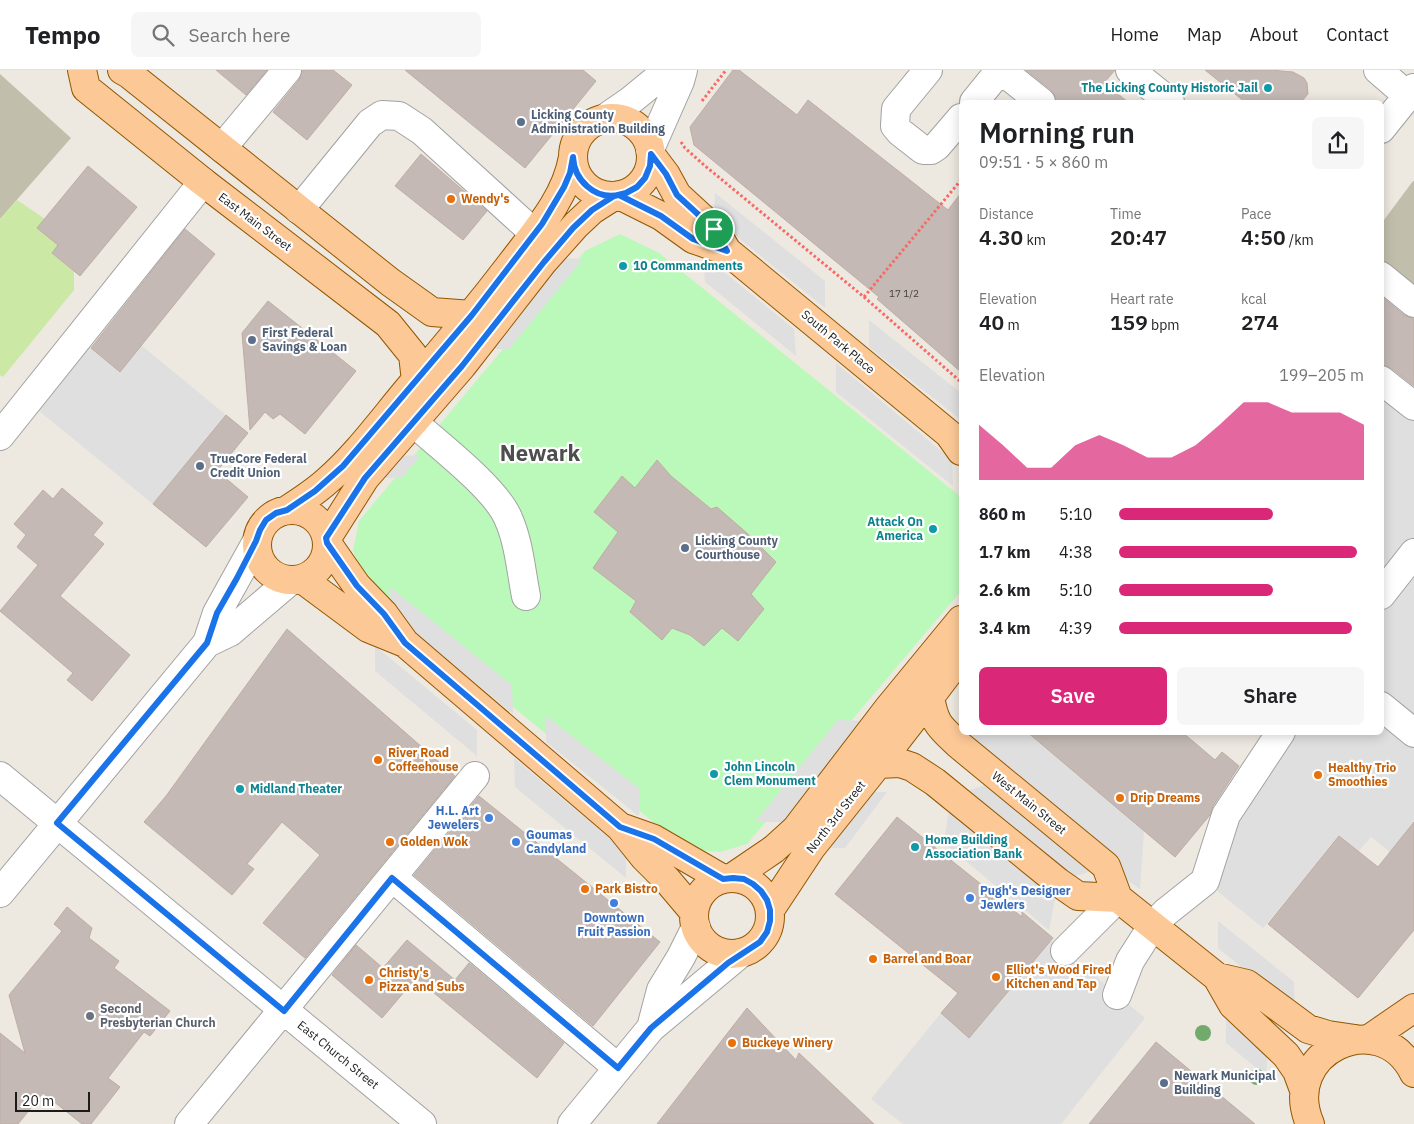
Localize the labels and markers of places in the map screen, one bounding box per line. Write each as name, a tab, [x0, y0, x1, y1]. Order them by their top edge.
place label: The Licking County Historic Jail	[1081, 80, 1258, 95]
marker: The Licking County Historic Jail	[1262, 82, 1274, 94]
place label: Licking County Administration Building	[531, 107, 665, 136]
marker: Licking County Administration Building	[515, 116, 527, 128]
place label: Wendy's	[461, 191, 509, 206]
marker: Wendy's	[445, 193, 457, 205]
pin	[693, 208, 735, 250]
place label: 10 Commandments	[633, 258, 743, 273]
marker: 10 Commandments	[617, 260, 629, 272]
place label: First Federal Savings & Loan	[262, 325, 347, 354]
marker: First Federal Savings & Loan	[246, 334, 258, 346]
place label: TrueCore Federal Credit Union	[210, 451, 307, 480]
marker: TrueCore Federal Credit Union	[194, 460, 206, 472]
place label: Attack On America	[867, 514, 923, 543]
marker: Attack On America	[927, 523, 939, 535]
place label: Licking County Courthouse	[695, 533, 778, 562]
marker: Licking County Courthouse	[679, 542, 691, 554]
place label: River Road Coffeehouse	[388, 745, 459, 774]
marker: River Road Coffeehouse	[372, 754, 384, 766]
place label: John Lincoln Clem Monument	[724, 759, 816, 788]
place label: Healthy Trio Smoothies	[1328, 760, 1396, 789]
marker: John Lincoln Clem Monument	[708, 768, 720, 780]
marker: Healthy Trio Smoothies	[1312, 769, 1324, 781]
place label: Midland Theater	[250, 781, 342, 796]
marker: Midland Theater	[234, 783, 246, 795]
place label: Drip Dreams	[1130, 790, 1200, 805]
marker: Drip Dreams	[1114, 792, 1126, 804]
place label: H.L. Art Jewelers	[428, 803, 479, 832]
marker: H.L. Art Jewelers	[483, 812, 495, 824]
place label: Goumas Candyland	[526, 827, 586, 856]
place label: Home Building Association Bank	[925, 832, 1022, 861]
place label: Golden Wok	[400, 834, 468, 849]
marker: Golden Wok	[384, 836, 396, 848]
marker: Goumas Candyland	[510, 836, 522, 848]
marker: Home Building Association Bank	[909, 841, 921, 853]
place label: Park Bistro	[595, 881, 658, 896]
marker: Park Bistro	[579, 883, 591, 895]
place label: Pugh's Designer Jewlers	[980, 883, 1071, 912]
marker: Pugh's Designer Jewlers	[964, 892, 976, 904]
marker: Downtown Fruit Passion	[608, 897, 620, 909]
place label: Downtown Fruit Passion	[577, 910, 651, 939]
place label: Barrel and Boar	[883, 951, 971, 966]
marker: Barrel and Boar	[867, 953, 879, 965]
place label: Elliot's Wood Fired Kitchen and Tap	[1006, 962, 1112, 991]
place label: Christy's Pizza and Subs	[379, 965, 465, 994]
marker: Elliot's Wood Fired Kitchen and Tap	[990, 971, 1002, 983]
marker: Christy's Pizza and Subs	[363, 974, 375, 986]
place label: Second Presbyterian Church	[100, 1001, 216, 1030]
marker: Second Presbyterian Church	[84, 1010, 96, 1022]
place label: Buckeye Winery	[742, 1035, 833, 1050]
marker: Buckeye Winery	[726, 1037, 738, 1049]
place label: Newark Municipal Building	[1174, 1068, 1276, 1097]
marker: Newark Municipal Building	[1158, 1077, 1170, 1089]

